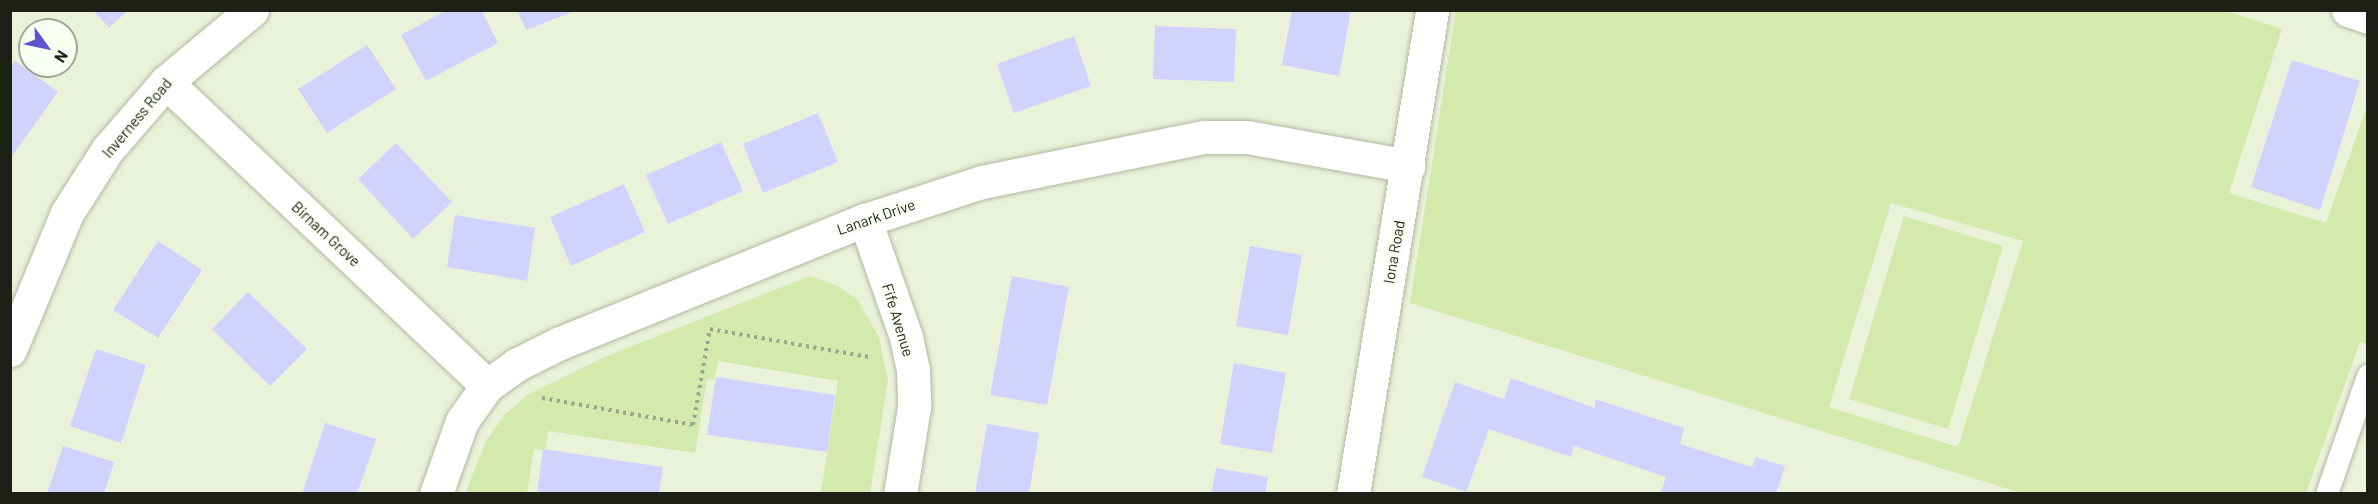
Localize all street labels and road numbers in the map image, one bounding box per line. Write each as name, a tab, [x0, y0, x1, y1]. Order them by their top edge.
street label: Inverness Road	[98, 75, 176, 161]
street label: Lanark Drive	[835, 195, 917, 239]
street label: Birnam Grove	[288, 198, 364, 270]
street label: Iona Road	[1380, 219, 1408, 285]
street label: Fife Avenue	[878, 281, 918, 359]

